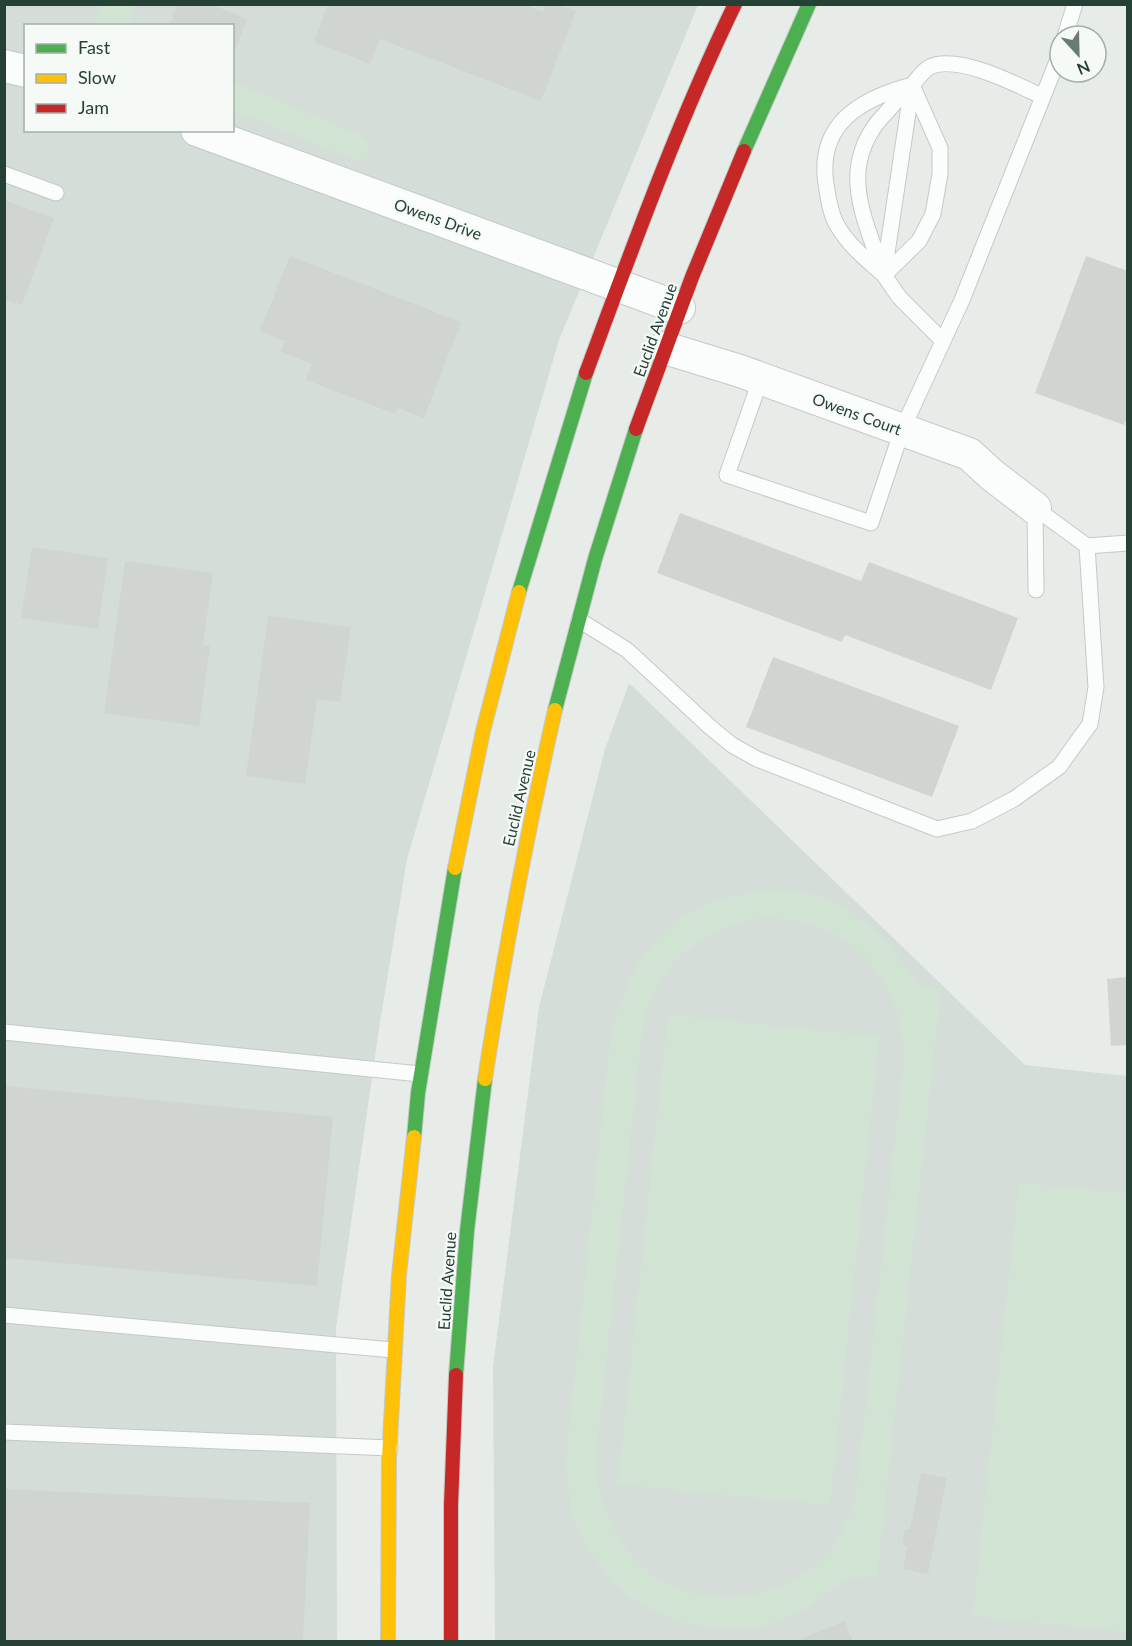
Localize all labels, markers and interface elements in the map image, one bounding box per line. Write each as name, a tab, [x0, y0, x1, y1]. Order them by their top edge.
legend	[24, 24, 234, 132]
north arrow	[1048, 24, 1108, 84]
text: Fast	[78, 36, 111, 58]
text: N	[1075, 57, 1093, 79]
text: Slow	[78, 66, 116, 88]
text: Jam	[78, 96, 109, 118]
street label: Owens Drive	[392, 194, 485, 243]
street label: Euclid Avenue	[629, 280, 680, 379]
street label: Owens Court	[810, 389, 905, 439]
street label: Euclid Avenue	[498, 748, 539, 848]
street label: Euclid Avenue	[434, 1231, 459, 1331]

